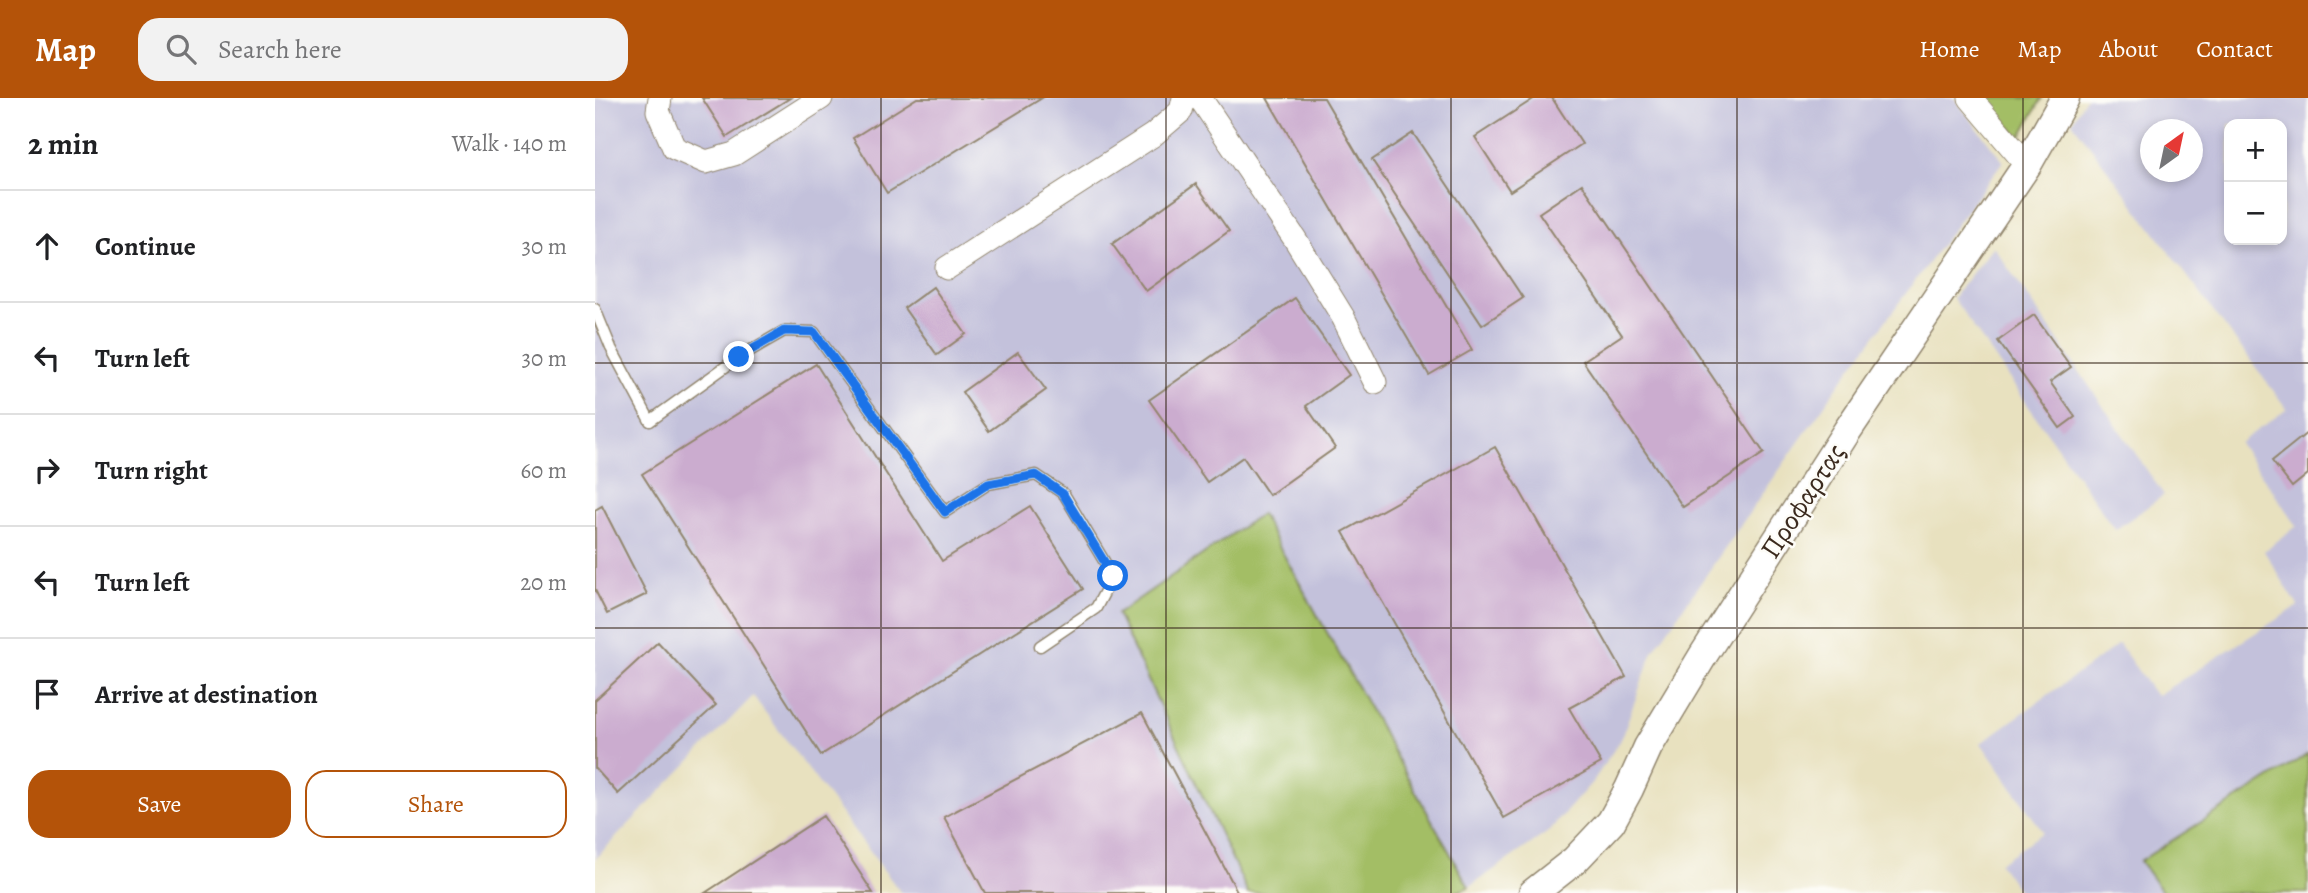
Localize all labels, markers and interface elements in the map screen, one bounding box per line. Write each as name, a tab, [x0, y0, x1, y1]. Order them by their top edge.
search box	[138, 18, 628, 81]
text: Map	[35, 27, 96, 72]
icon: search	[162, 30, 200, 68]
text: Search here	[218, 32, 342, 67]
text: Home	[1919, 33, 1980, 65]
text: Map	[2018, 33, 2062, 65]
text: About	[2100, 33, 2158, 65]
text: Contact	[2196, 33, 2273, 65]
north arrow	[2140, 119, 2203, 182]
map controls	[2224, 119, 2287, 245]
button: +	[2224, 119, 2287, 182]
text: 2 min	[28, 124, 98, 164]
text: Walk · 140 m	[452, 128, 567, 159]
button: −	[2224, 182, 2287, 245]
icon: ahead	[28, 227, 66, 265]
text: Continue	[95, 229, 196, 264]
text: 30 m	[521, 231, 567, 262]
icon: left	[28, 339, 66, 377]
text: Turn left	[95, 341, 190, 376]
route end	[723, 341, 754, 372]
text: 30 m	[521, 343, 567, 374]
street label: Προφαρτας	[1752, 436, 1854, 566]
icon: right	[28, 451, 66, 489]
text: Turn right	[95, 453, 208, 488]
text: 60 m	[520, 455, 567, 486]
route start	[1097, 560, 1128, 591]
icon: left	[28, 563, 66, 601]
text: Turn left	[95, 565, 190, 600]
text: 20 m	[520, 567, 567, 598]
icon: arrive	[28, 675, 66, 713]
text: Arrive at destination	[95, 677, 318, 712]
button: Save	[28, 770, 291, 838]
button: Share	[305, 770, 567, 838]

